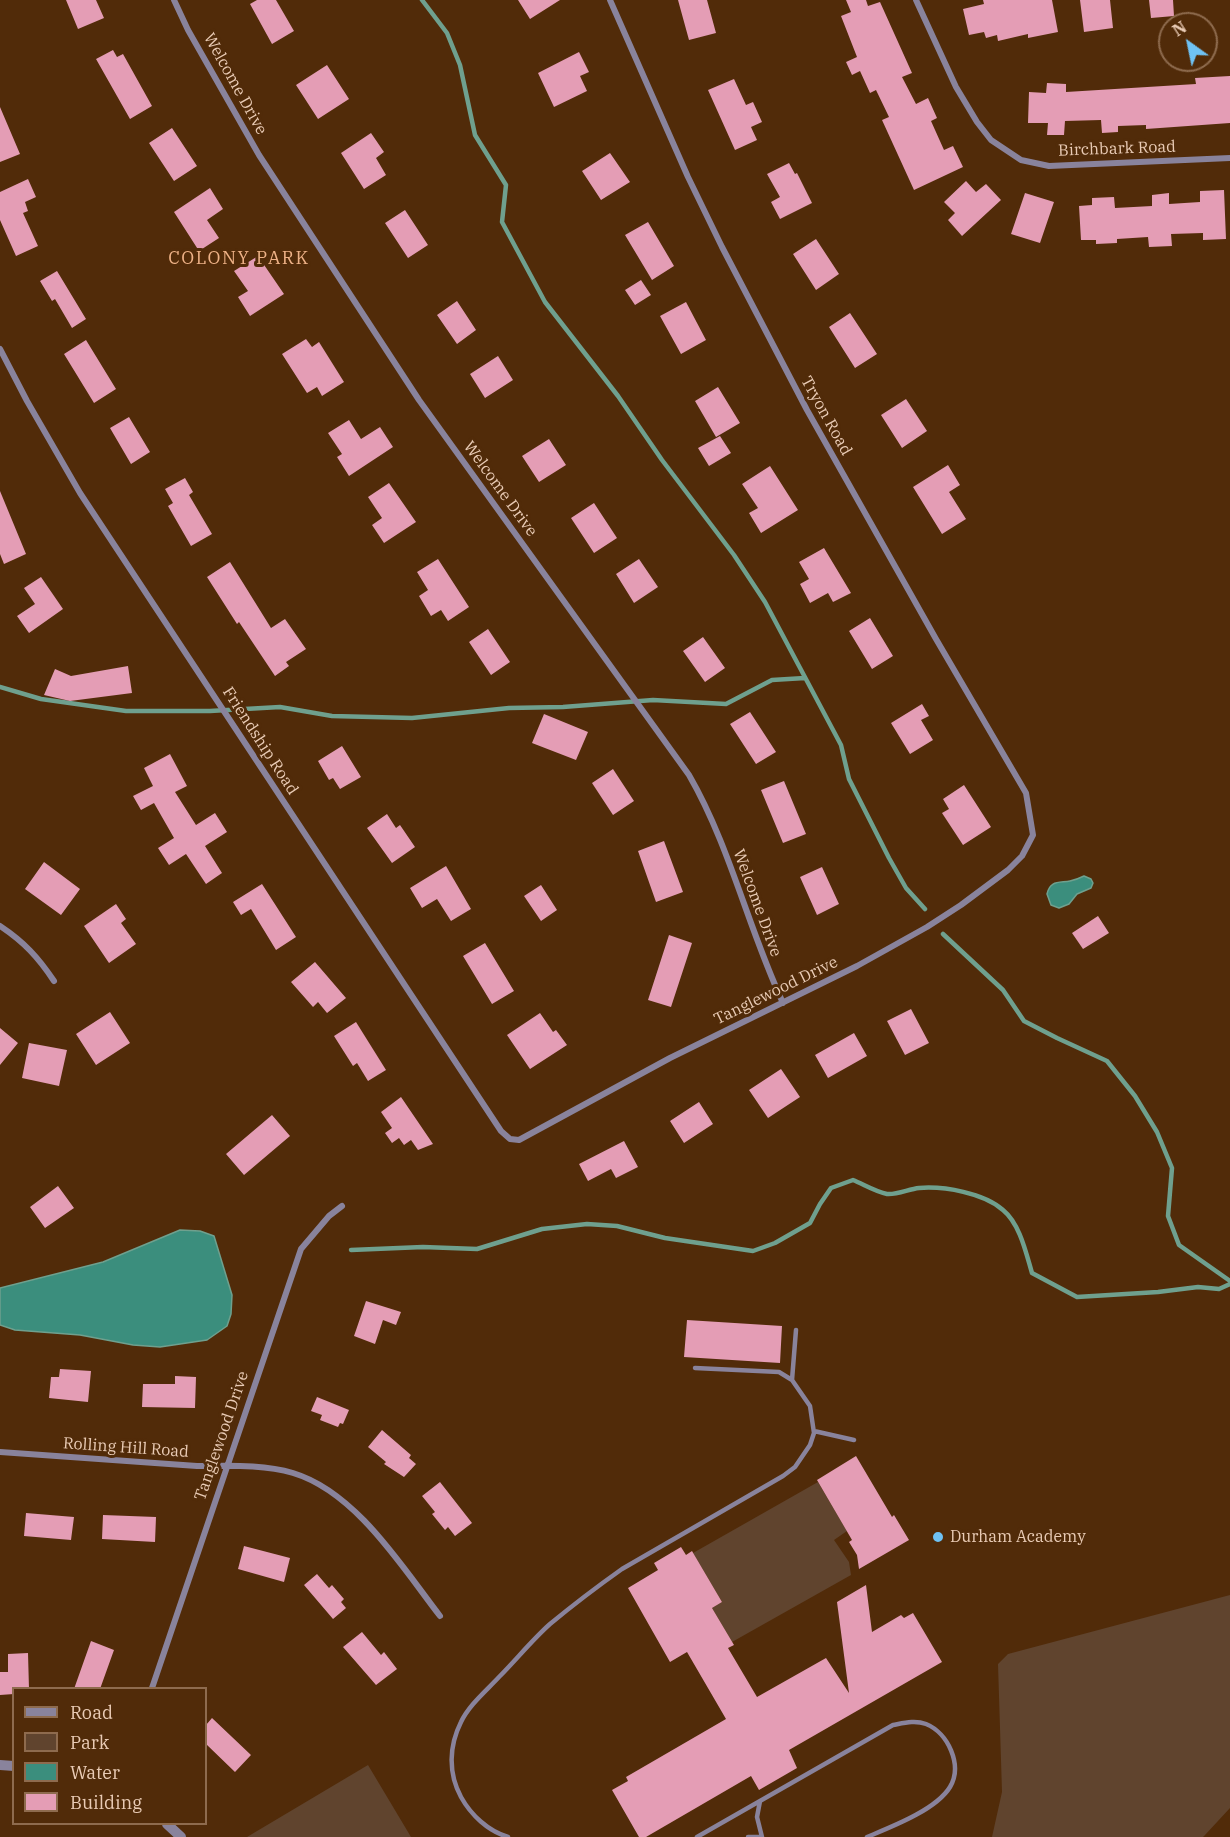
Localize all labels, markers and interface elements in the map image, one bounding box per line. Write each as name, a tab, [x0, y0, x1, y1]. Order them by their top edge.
north arrow	[1158, 12, 1218, 72]
text: N	[1169, 17, 1190, 40]
street label: Welcome Drive	[199, 30, 271, 138]
street label: Birchbark Road	[1058, 137, 1176, 161]
district label: COLONY PARK	[168, 248, 310, 270]
street label: Tryon Road	[796, 373, 856, 459]
street label: Welcome Drive	[459, 438, 541, 540]
street label: Friendship Road	[218, 683, 302, 799]
street label: Welcome Drive	[729, 847, 785, 959]
street label: Tanglewood Drive	[711, 953, 841, 1029]
street label: Tanglewood Drive	[191, 1369, 253, 1503]
street label: Rolling Hill Road	[63, 1434, 189, 1462]
place label: Durham Academy	[950, 1527, 1086, 1547]
marker: Durham Academy	[931, 1530, 945, 1544]
legend	[12, 1687, 207, 1825]
text: Road	[70, 1701, 113, 1724]
text: Park	[70, 1731, 109, 1754]
text: Water	[70, 1761, 120, 1784]
text: Building	[70, 1791, 142, 1814]

